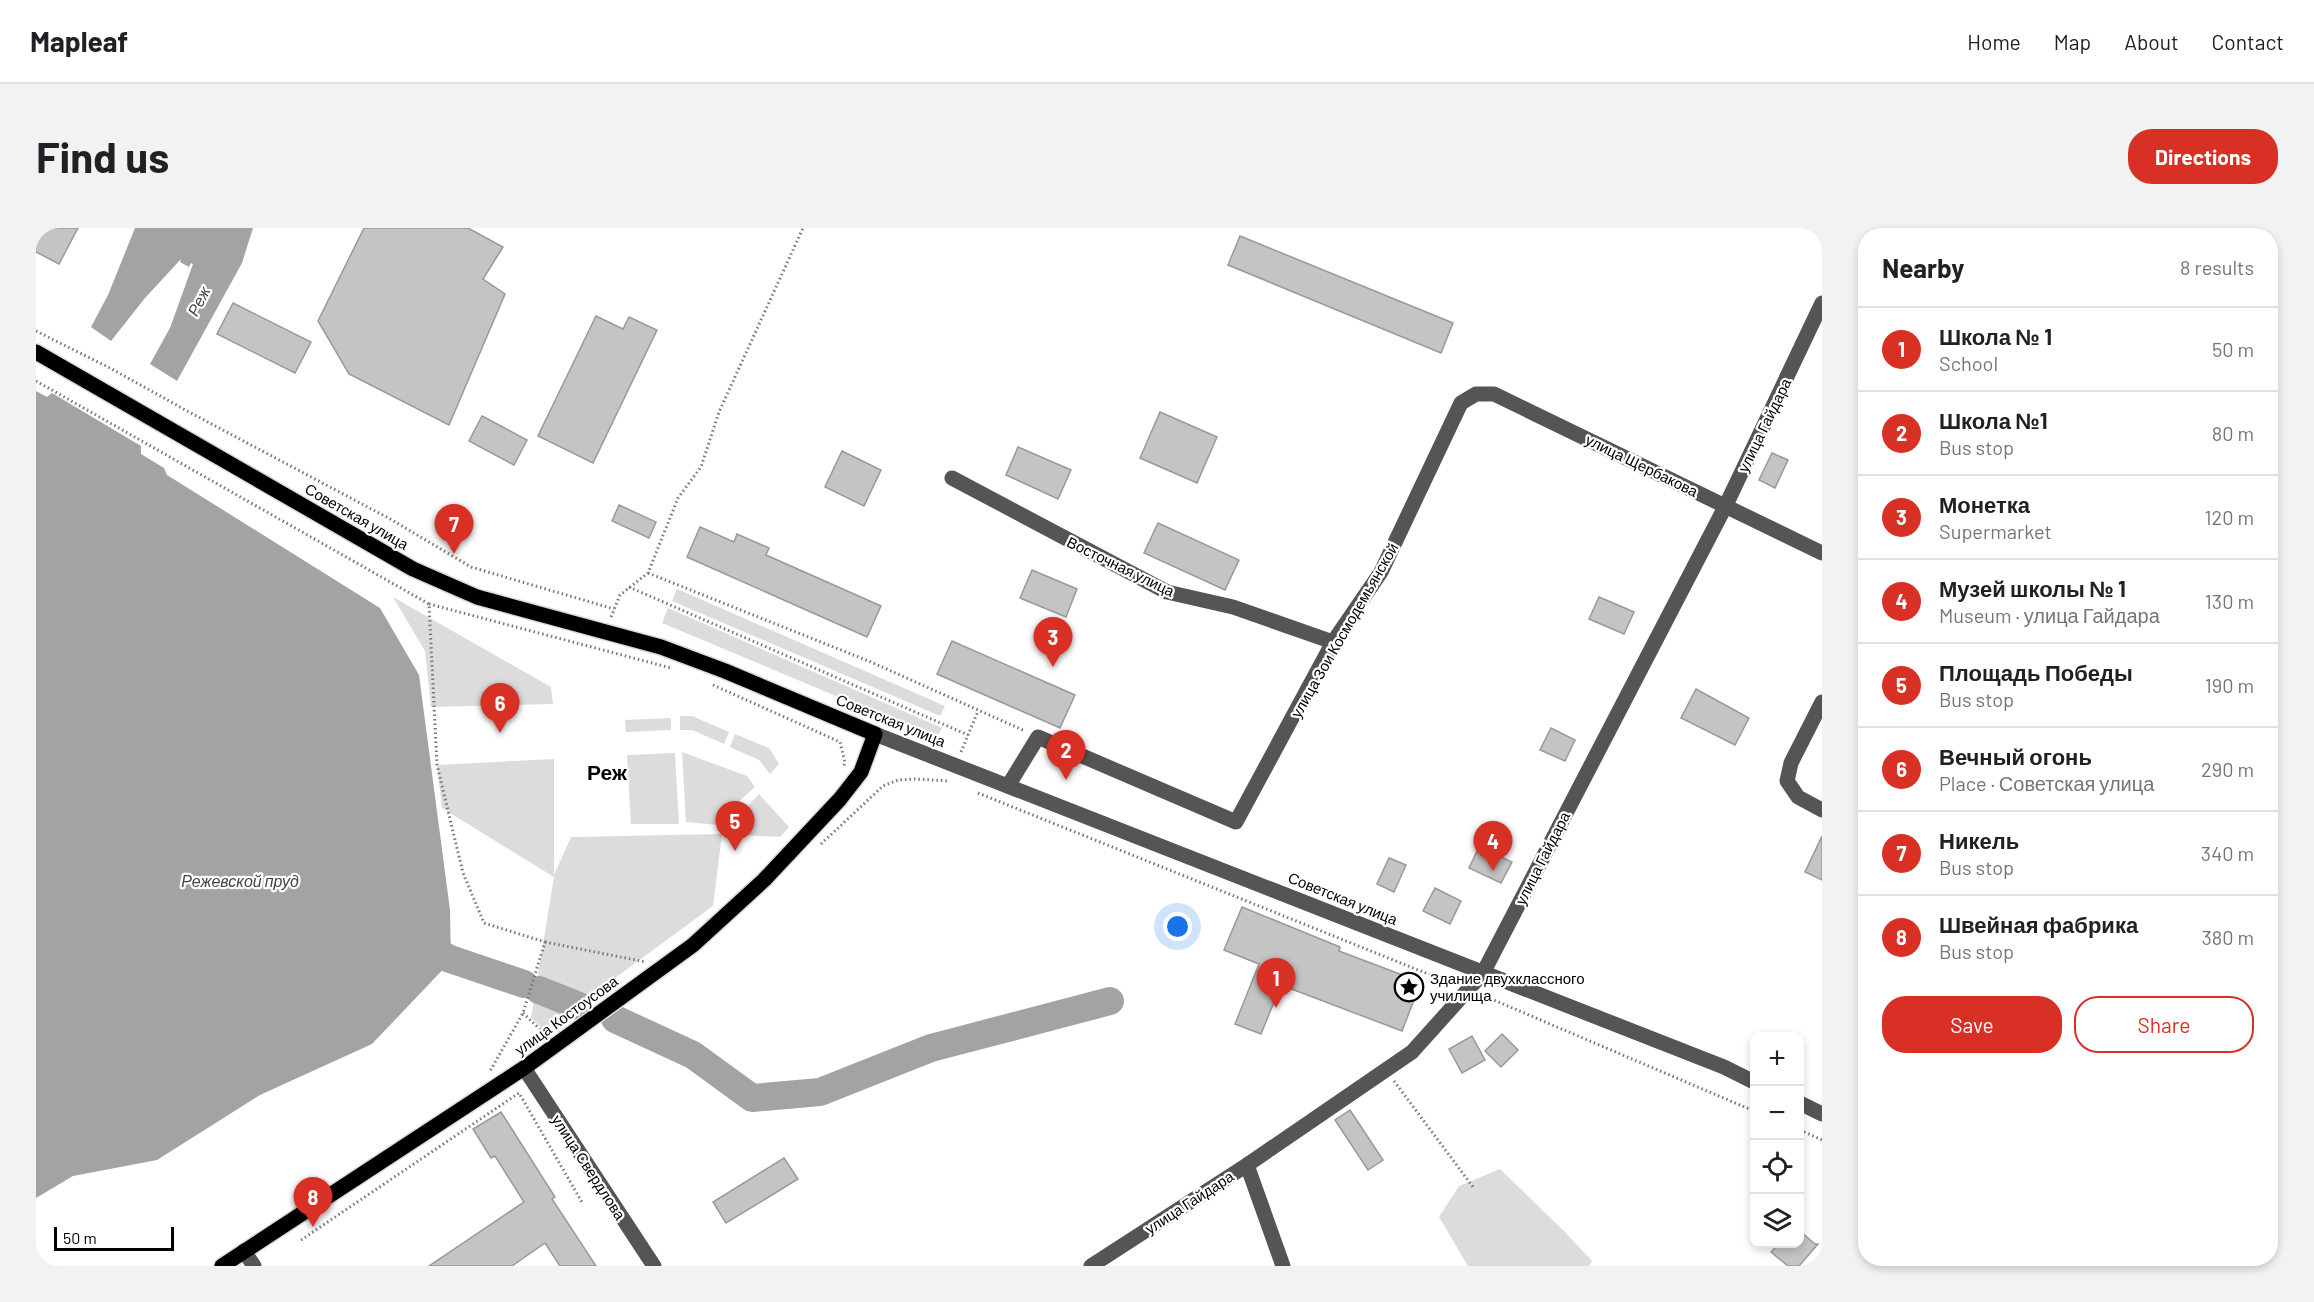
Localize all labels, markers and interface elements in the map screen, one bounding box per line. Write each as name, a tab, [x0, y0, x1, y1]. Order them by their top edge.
text: Mapleaf	[30, 24, 128, 58]
text: Home	[1967, 29, 2021, 54]
text: Map	[2054, 29, 2091, 54]
text: About	[2124, 29, 2179, 54]
text: Contact	[2212, 29, 2284, 54]
button: Directions	[2128, 129, 2278, 184]
text: Find us	[36, 131, 169, 181]
text: Nearby	[1882, 252, 1964, 283]
text: 8 results	[2180, 255, 2254, 279]
water label: Реж	[183, 282, 214, 319]
text: Школа № 1	[1939, 323, 2052, 349]
text: 1	[1898, 337, 1905, 361]
text: 50 m	[2212, 337, 2254, 361]
text: School	[1939, 351, 1998, 375]
street label: улица Гайдара	[1734, 375, 1795, 475]
text: Школа №1	[1939, 407, 2048, 433]
text: 2	[1896, 421, 1907, 445]
text: 80 m	[2212, 421, 2254, 445]
street label: улица Щербакова	[1583, 430, 1702, 500]
text: Bus stop	[1939, 435, 2014, 459]
street label: Советская улица	[302, 479, 413, 553]
text: Монетка	[1939, 491, 2030, 517]
pin: 7	[434, 504, 474, 554]
text: 3	[1896, 505, 1907, 529]
text: 120 m	[2204, 505, 2254, 529]
text: Supermarket	[1939, 519, 2052, 543]
street label: Восточная улица	[1064, 532, 1178, 600]
street label: улица Зои Космодемьянской	[1287, 540, 1401, 720]
text: Музей школы № 1	[1939, 575, 2126, 601]
text: 4	[1895, 589, 1908, 613]
text: 130 m	[2205, 589, 2254, 613]
text: Museum · улица Гайдара	[1939, 603, 2160, 627]
pin: 3	[1034, 618, 1072, 667]
text: Площадь Победы	[1939, 659, 2133, 685]
text: 5	[1896, 673, 1907, 697]
text: 190 m	[2205, 673, 2254, 697]
pin: 6	[480, 684, 520, 733]
text: Bus stop	[1939, 687, 2014, 711]
street label: Советская улица	[834, 690, 949, 750]
pin: 2	[1046, 730, 1086, 780]
text: Вечный огонь	[1939, 743, 2092, 769]
text: 6	[1896, 757, 1907, 781]
text: 290 m	[2201, 757, 2254, 781]
district label: Реж	[587, 759, 628, 784]
text: Place · Советская улица	[1939, 771, 2154, 795]
pin: 5	[716, 802, 754, 851]
street label: улица Гайдара	[1511, 808, 1573, 908]
pin: 4	[1474, 822, 1512, 871]
text: Никель	[1939, 827, 2019, 853]
text: 7	[1897, 841, 1906, 865]
text: 340 m	[2201, 841, 2254, 865]
text: Bus stop	[1939, 855, 2014, 879]
street label: Советская улица	[1286, 868, 1401, 928]
water label: Режевской пруд	[181, 871, 299, 890]
text: Швейная фабрика	[1939, 911, 2138, 937]
your location	[1163, 912, 1192, 941]
text: 8	[1896, 925, 1907, 949]
text: 380 m	[2201, 925, 2254, 949]
text: Bus stop	[1939, 939, 2014, 963]
pin: 1	[1256, 958, 1296, 1008]
place label: Здание двухклассного училища	[1430, 969, 1585, 1004]
street label: улица Костоусова	[511, 971, 622, 1058]
place icon: Здание двухклассного училища	[1393, 971, 1425, 1003]
button: Save	[1882, 996, 2062, 1053]
button: Share	[2074, 996, 2254, 1053]
map controls	[1750, 1032, 1804, 1248]
button: +	[1750, 1032, 1804, 1086]
button: −	[1750, 1086, 1804, 1140]
street label: улица Свердлова	[548, 1111, 630, 1223]
button: locate	[1750, 1140, 1804, 1194]
street label: улица Гайдара	[1141, 1166, 1237, 1237]
pin: 8	[294, 1178, 332, 1227]
button: layers	[1750, 1194, 1804, 1248]
scale bar	[54, 1224, 174, 1252]
text: 50 m	[63, 1228, 97, 1247]

